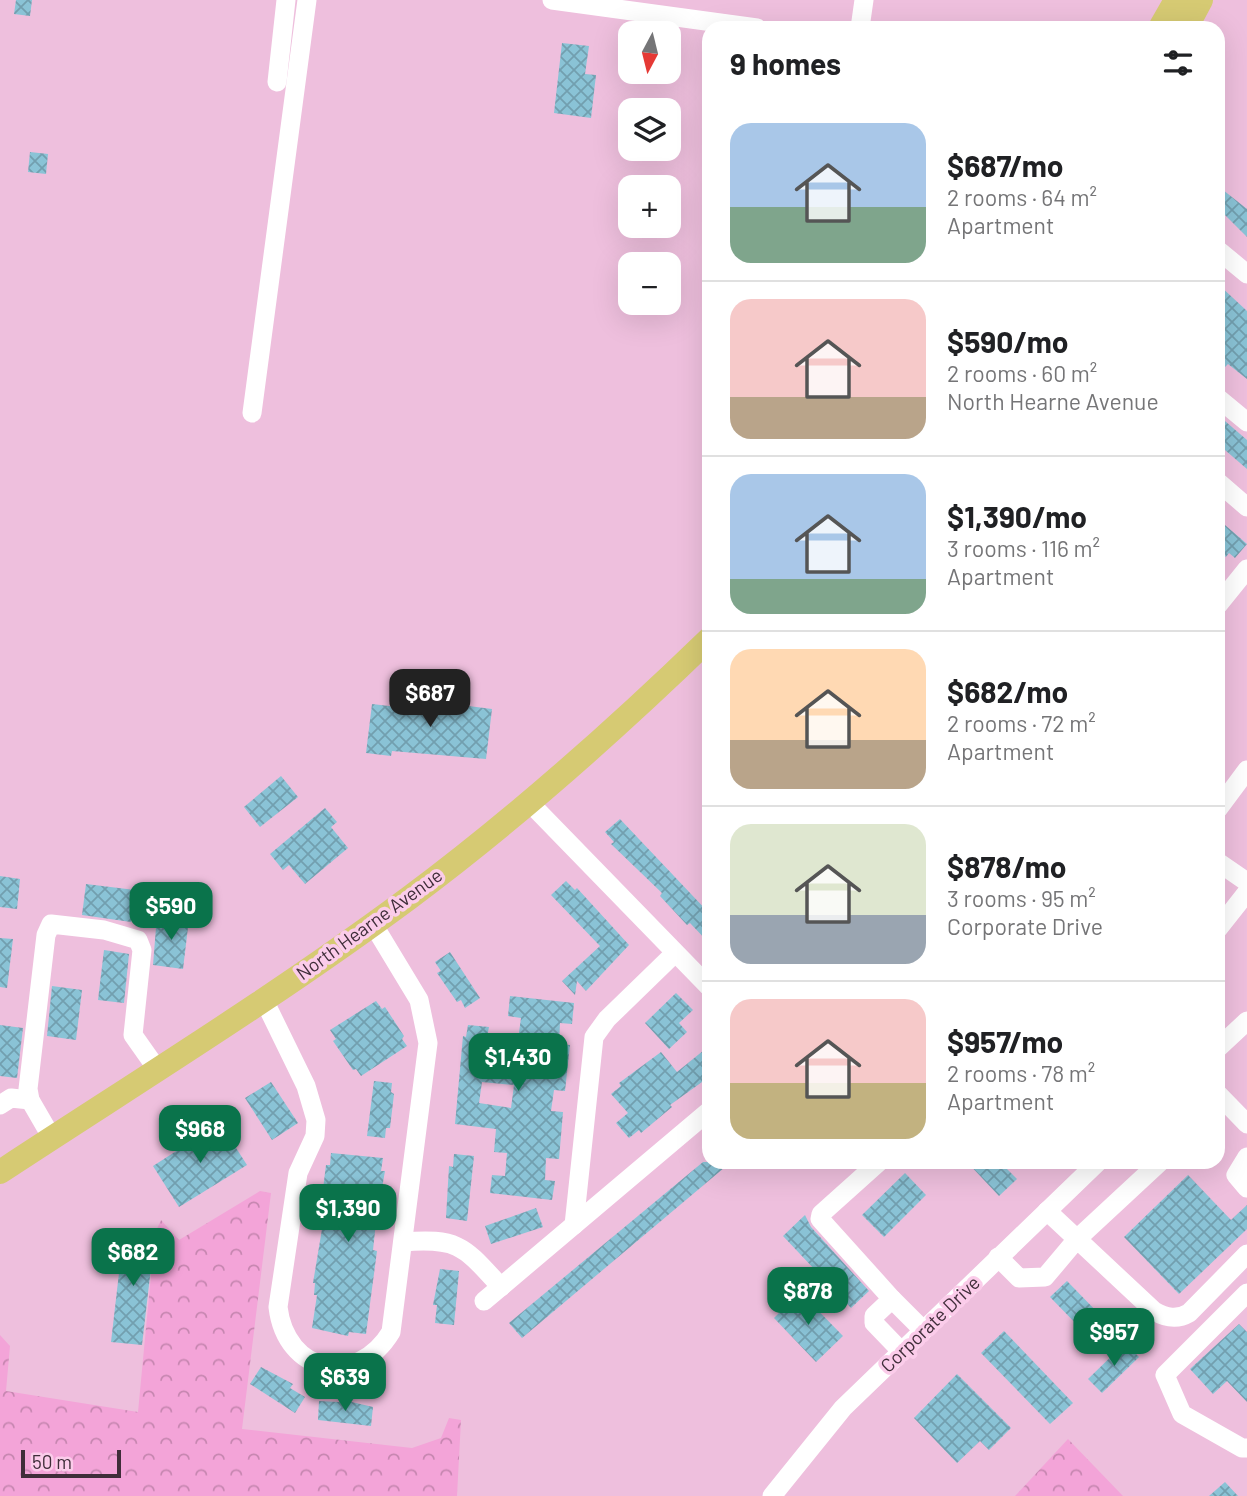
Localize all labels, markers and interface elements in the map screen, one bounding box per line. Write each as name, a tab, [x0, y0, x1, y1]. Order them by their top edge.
north arrow	[618, 21, 681, 84]
map controls	[618, 21, 681, 315]
icon: filters	[1159, 44, 1197, 82]
text: 9 homes	[730, 45, 841, 81]
button: layers	[618, 98, 681, 161]
text: $687/mo	[947, 147, 1063, 183]
icon: home	[786, 151, 870, 235]
button: +	[618, 175, 681, 238]
text: 2 rooms · 64 m²	[947, 183, 1097, 211]
text: Apartment	[947, 211, 1054, 239]
button: −	[618, 252, 681, 315]
text: $590/mo	[947, 323, 1068, 359]
icon: home	[786, 327, 870, 411]
text: 2 rooms · 60 m²	[947, 359, 1097, 387]
text: North Hearne Avenue	[947, 387, 1159, 415]
text: $1,390/mo	[947, 498, 1087, 534]
icon: home	[786, 502, 870, 586]
text: 3 rooms · 116 m²	[947, 534, 1100, 562]
text: Apartment	[947, 562, 1054, 590]
pin: $687	[389, 670, 471, 729]
text: $682/mo	[947, 673, 1068, 709]
icon: home	[786, 677, 870, 761]
text: $687	[405, 678, 455, 706]
text: 2 rooms · 72 m²	[947, 709, 1096, 737]
text: Apartment	[947, 737, 1054, 765]
text: $878/mo	[947, 848, 1067, 884]
icon: home	[786, 852, 870, 936]
street label: North Hearne Avenue	[291, 863, 446, 984]
pin: $590	[130, 883, 212, 942]
text: 3 rooms · 95 m²	[947, 884, 1096, 912]
text: $590	[146, 891, 196, 919]
text: Corporate Drive	[947, 912, 1103, 940]
text: $957/mo	[947, 1023, 1063, 1059]
icon: home	[786, 1027, 870, 1111]
pin: $1,430	[461, 1034, 575, 1093]
text: $1,430	[485, 1042, 551, 1070]
text: 2 rooms · 78 m²	[947, 1059, 1095, 1087]
text: Apartment	[947, 1087, 1054, 1115]
pin: $968	[159, 1106, 241, 1165]
text: $968	[175, 1114, 225, 1142]
pin: $1,390	[291, 1184, 405, 1244]
text: $1,390	[315, 1193, 381, 1221]
pin: $682	[92, 1228, 174, 1288]
text: $682	[108, 1237, 158, 1265]
pin: $878	[767, 1268, 849, 1327]
street label: Corporate Drive	[875, 1271, 984, 1377]
text: $878	[783, 1276, 833, 1304]
pin: $957	[1073, 1308, 1155, 1368]
text: $957	[1089, 1317, 1139, 1345]
pin: $639	[304, 1354, 386, 1413]
text: $639	[320, 1362, 370, 1390]
scale bar	[21, 1447, 121, 1479]
text: 50 m	[32, 1450, 72, 1473]

